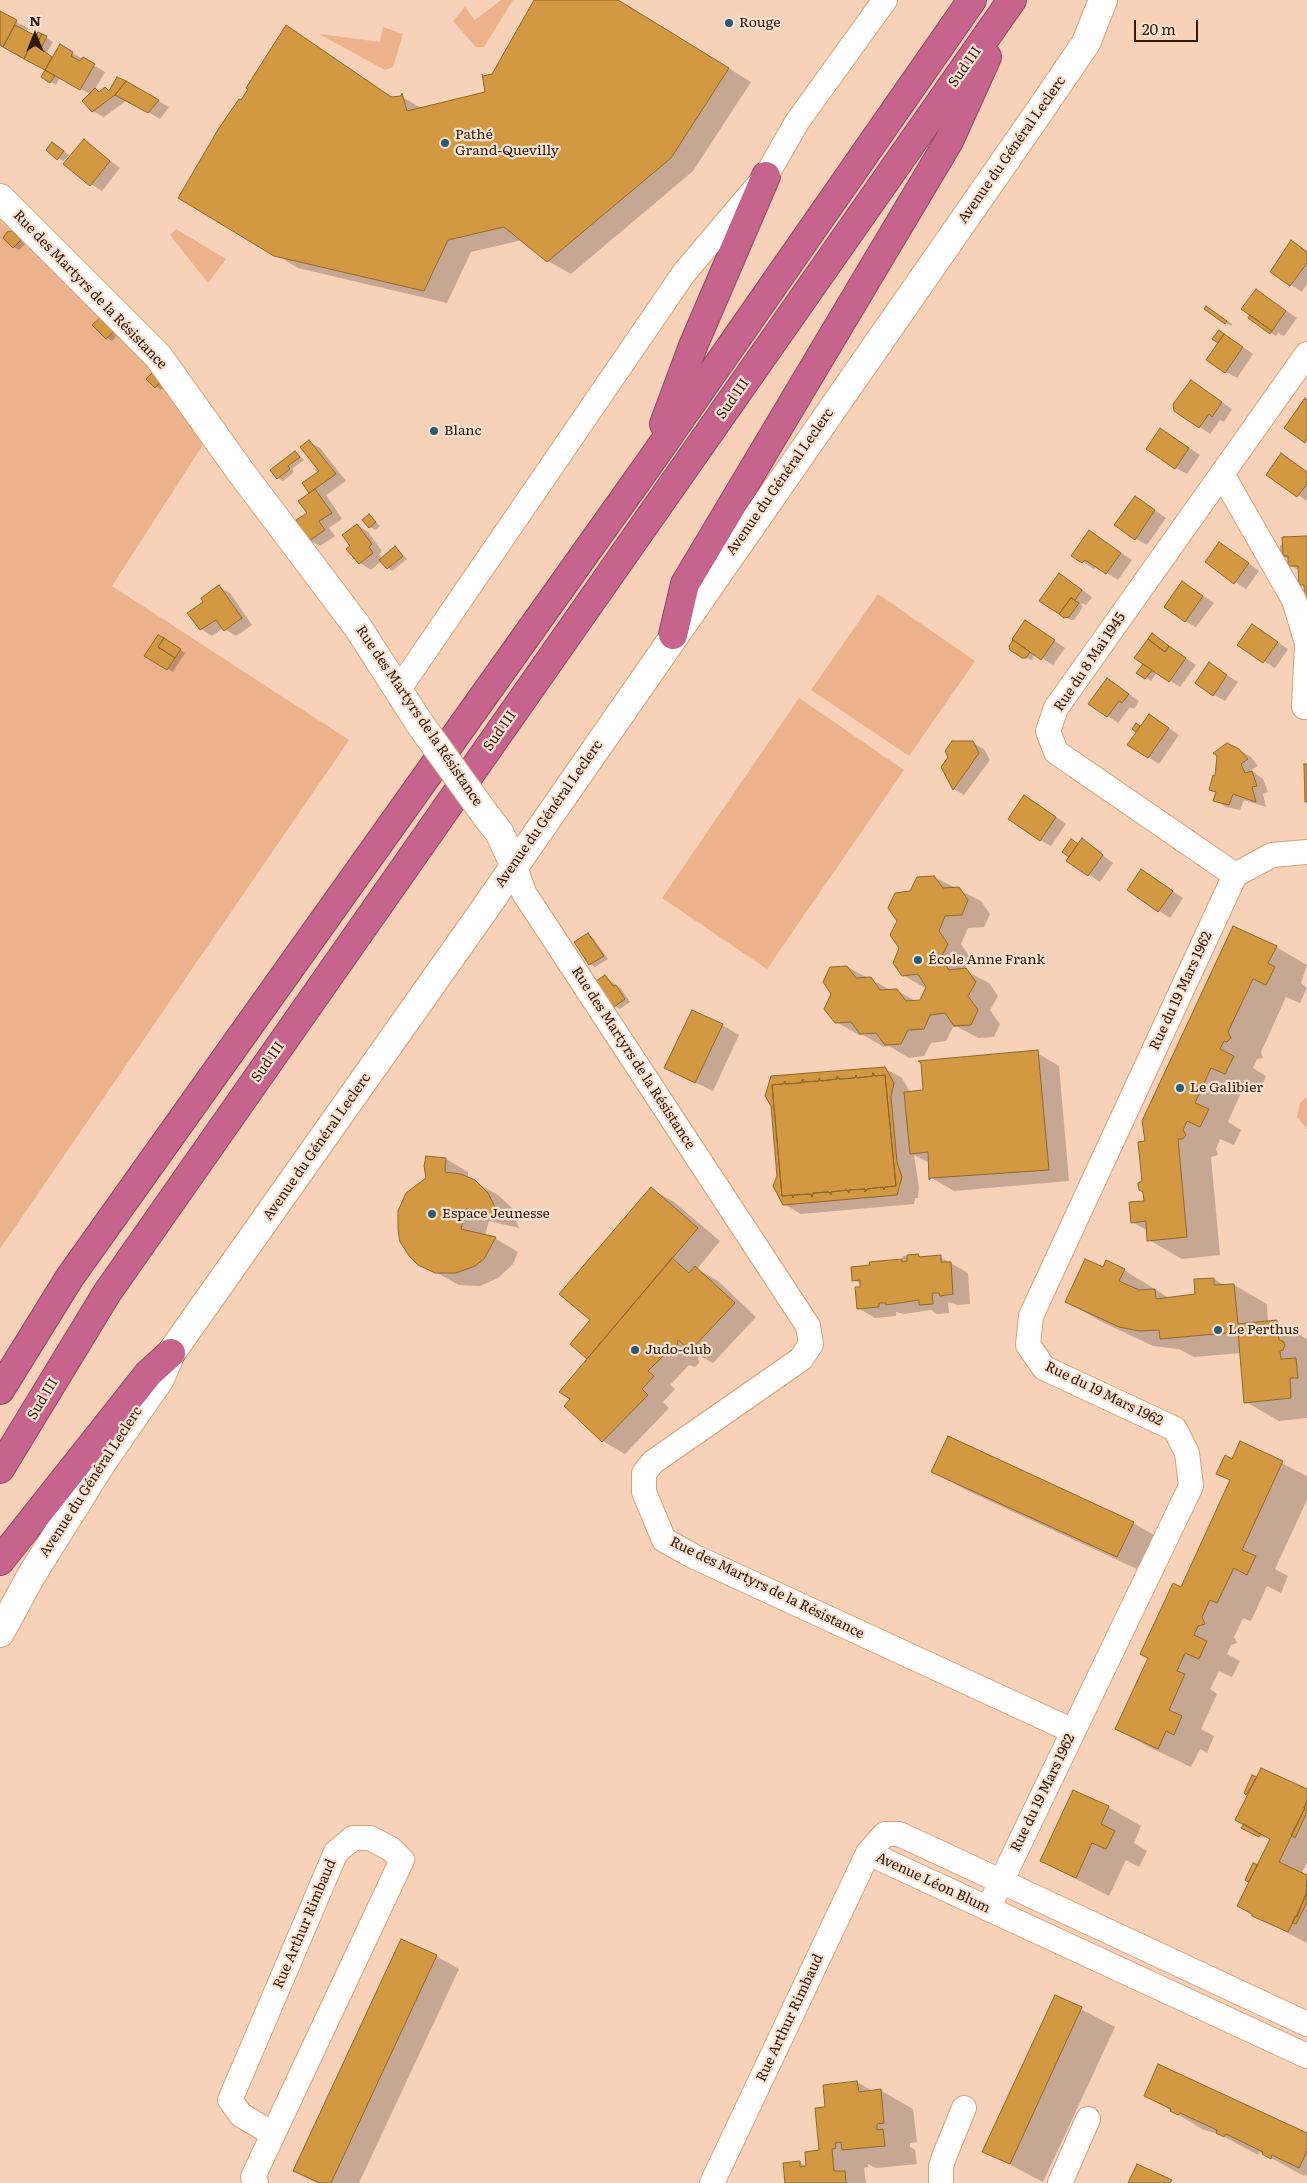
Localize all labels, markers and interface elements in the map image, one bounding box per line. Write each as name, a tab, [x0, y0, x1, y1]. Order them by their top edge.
north arrow	[10, 10, 60, 60]
text: N	[29, 10, 41, 30]
scale bar	[1137, 10, 1201, 42]
place label: Rouge	[739, 15, 781, 31]
marker: Rouge	[723, 17, 735, 29]
text: 20 m	[1142, 17, 1176, 40]
street label: Sud III	[945, 43, 985, 91]
street label: Avenue du Général Leclerc	[955, 73, 1069, 227]
place label: Pathé Grand-Quevilly	[455, 127, 559, 160]
marker: Pathé Grand-Quevilly	[439, 137, 451, 149]
street label: Rue des Martyrs de la Résistance	[10, 207, 170, 373]
street label: Sud III	[713, 375, 753, 423]
street label: Avenue du Général Leclerc	[723, 405, 837, 559]
place label: Blanc	[444, 423, 482, 439]
marker: Blanc	[428, 425, 440, 437]
street label: Rue du 8 Mai 1945	[1051, 609, 1129, 715]
street label: Rue des Martyrs de la Résistance	[352, 623, 486, 809]
street label: Sud III	[480, 707, 520, 755]
street label: Avenue du Général Leclerc	[492, 737, 606, 891]
street label: Rue du 19 Mars 1962	[1146, 929, 1216, 1053]
place label: École Anne Frank	[928, 952, 1045, 968]
marker: École Anne Frank	[912, 954, 924, 966]
street label: Rue des Martyrs de la Résistance	[568, 964, 698, 1152]
street label: Sud III	[248, 1038, 288, 1086]
street label: Avenue du Général Leclerc	[260, 1070, 374, 1224]
place label: Le Galibier	[1190, 1080, 1263, 1096]
marker: Le Galibier	[1174, 1082, 1186, 1094]
place label: Espace Jeunesse	[442, 1206, 550, 1222]
marker: Espace Jeunesse	[426, 1208, 438, 1220]
place label: Le Perthus	[1228, 1322, 1299, 1338]
marker: Le Perthus	[1212, 1324, 1224, 1336]
place label: Judo-club	[645, 1342, 711, 1358]
marker: Judo-club	[629, 1344, 641, 1356]
street label: Rue du 19 Mars 1962	[1042, 1358, 1166, 1430]
street label: Sud III	[24, 1375, 62, 1423]
street label: Avenue du Général Leclerc	[36, 1404, 146, 1560]
street label: Rue des Martyrs de la Résistance	[667, 1534, 867, 1642]
street label: Rue du 19 Mars 1962	[1007, 1731, 1079, 1855]
street label: Avenue Léon Blum	[873, 1849, 993, 1917]
street label: Rue Arthur Rimbaud	[270, 1857, 340, 1991]
street label: Rue Arthur Rimbaud	[753, 1951, 827, 2085]

